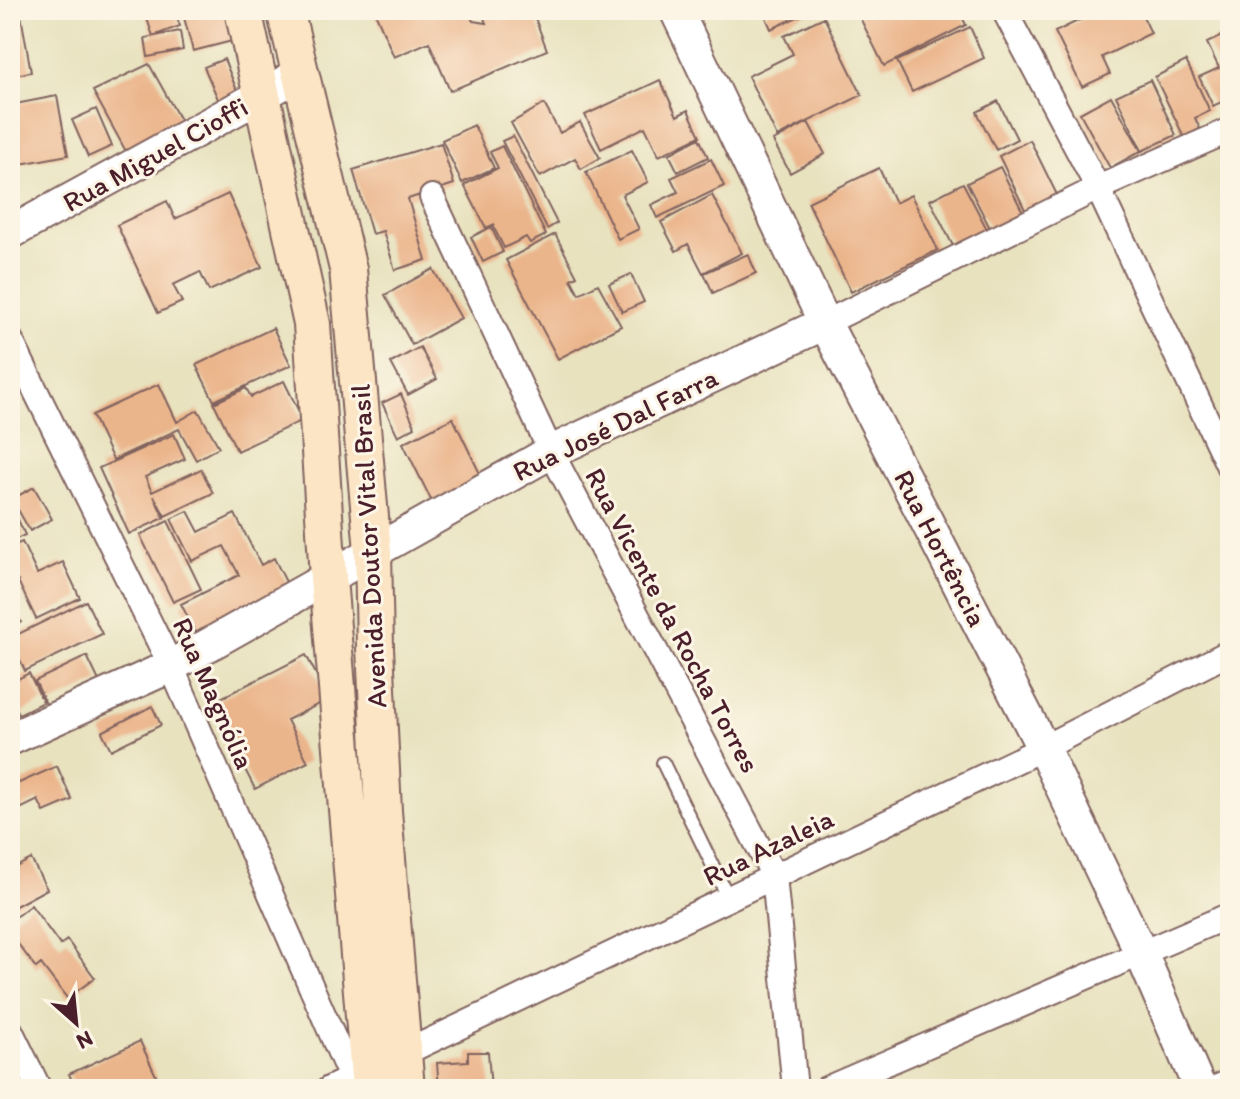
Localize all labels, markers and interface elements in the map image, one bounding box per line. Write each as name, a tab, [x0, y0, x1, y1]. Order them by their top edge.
street label: Rua Miguel Cioffi	[56, 89, 254, 219]
street label: Rua José Dal Farra	[507, 359, 724, 488]
street label: Avenida Doutor Vital Brasil	[343, 383, 393, 709]
street label: Rua Vicente da Rocha Torres	[578, 462, 768, 778]
street label: Rua Hortência	[887, 464, 995, 632]
street label: Rua Magnólia	[166, 612, 263, 774]
street label: Rua Azaleia	[697, 801, 839, 893]
north arrow	[36, 983, 116, 1063]
text: N	[72, 1025, 98, 1056]

